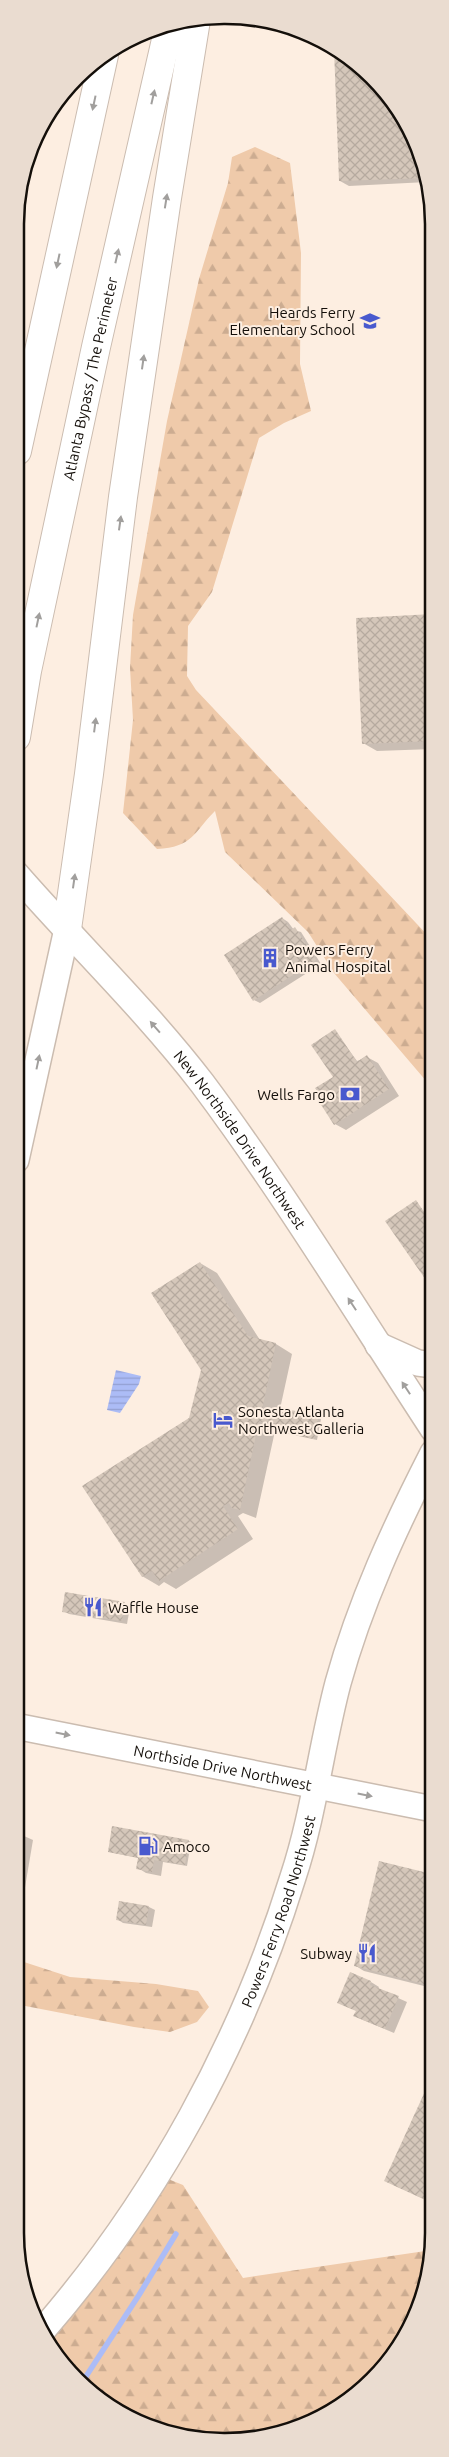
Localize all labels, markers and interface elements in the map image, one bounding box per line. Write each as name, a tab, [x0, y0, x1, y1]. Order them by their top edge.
one-way arrow	[149, 90, 157, 105]
one-way arrow	[89, 95, 97, 111]
one-way arrow	[163, 193, 171, 209]
one-way arrow	[113, 248, 121, 263]
one-way arrow	[54, 254, 62, 270]
street label: Atlanta Bypass / The Perimeter	[59, 275, 120, 482]
place label: Heards Ferry Elementary School	[229, 304, 355, 338]
school or university icon: Heards Ferry Elementary School	[359, 310, 381, 332]
one-way arrow	[139, 353, 147, 369]
one-way arrow	[116, 514, 124, 530]
one-way arrow	[34, 612, 42, 628]
one-way arrow	[91, 717, 99, 733]
one-way arrow	[70, 872, 78, 888]
place label: Powers Ferry Animal Hospital	[285, 941, 391, 975]
building icon: Powers Ferry Animal Hospital	[259, 947, 281, 969]
one-way arrow	[149, 1021, 160, 1034]
street label: New Northside Drive Northwest	[171, 1047, 310, 1232]
one-way arrow	[34, 1054, 42, 1069]
bank icon: Wells Fargo	[339, 1083, 361, 1105]
place label: Wells Fargo	[257, 1086, 335, 1103]
one-way arrow	[348, 1298, 357, 1311]
one-way arrow	[401, 1381, 411, 1395]
place label: Sonesta Atlanta Northwest Galleria	[238, 1403, 364, 1437]
hotel icon: Sonesta Atlanta Northwest Galleria	[212, 1409, 234, 1431]
restaurant icon: Waffle House	[82, 1596, 104, 1618]
place label: Waffle House	[108, 1599, 199, 1616]
one-way arrow	[56, 1731, 72, 1739]
street label: Northside Drive Northwest	[132, 1741, 314, 1793]
one-way arrow	[357, 1791, 372, 1799]
street label: Powers Ferry Road Northwest	[237, 1813, 318, 2010]
fuel station icon: Amoco	[137, 1835, 159, 1857]
place label: Amoco	[163, 1838, 210, 1855]
restaurant icon: Subway	[356, 1942, 378, 1964]
place label: Subway	[300, 1945, 352, 1962]

